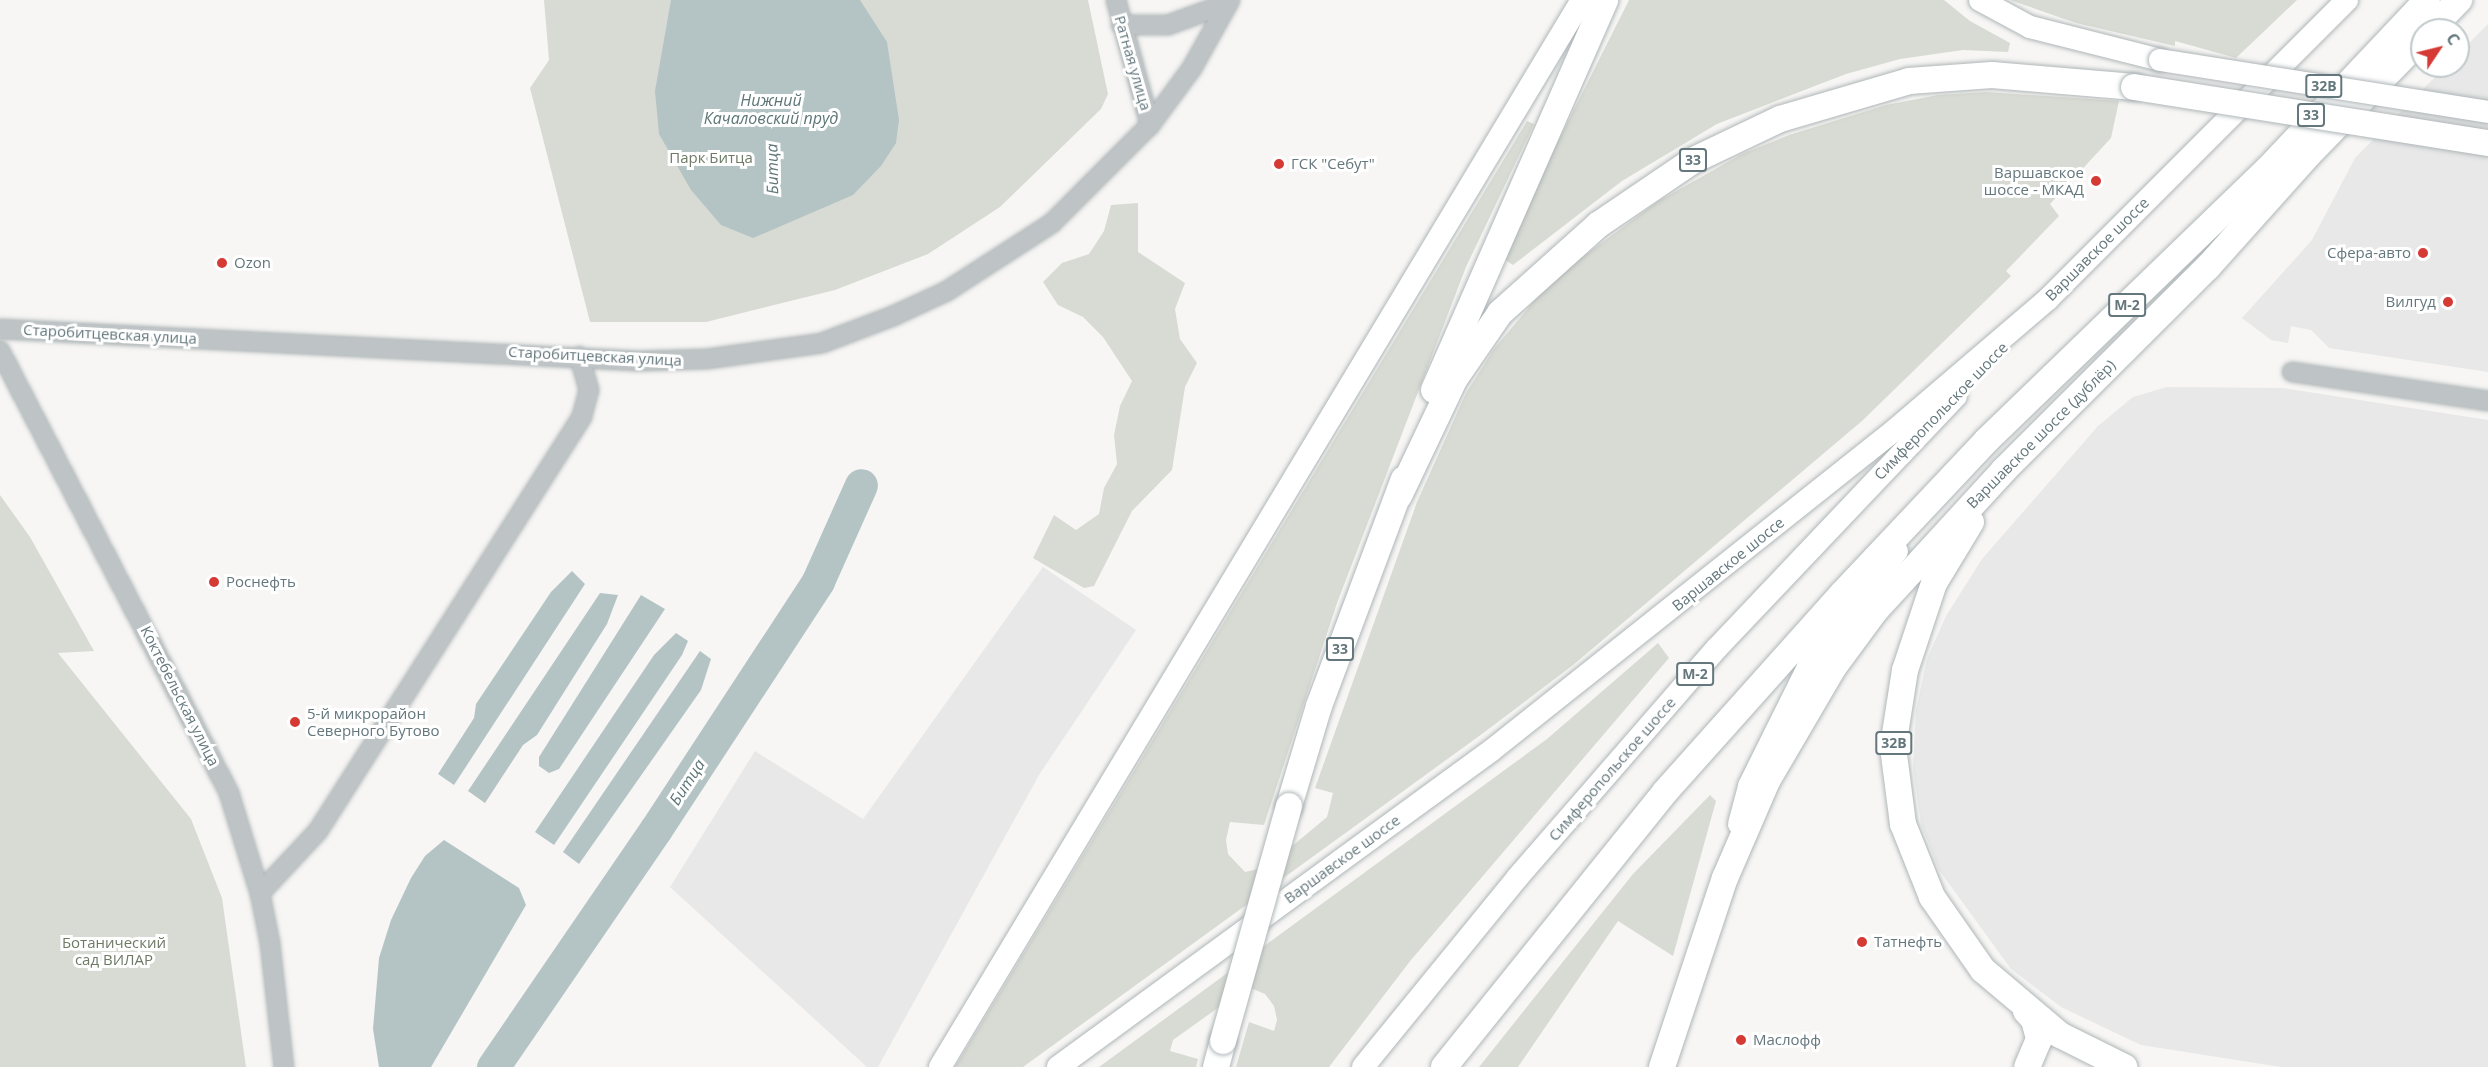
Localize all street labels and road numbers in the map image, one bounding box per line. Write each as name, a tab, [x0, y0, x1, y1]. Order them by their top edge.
street label: Ратная улица	[1111, 14, 1155, 112]
road number: 32B	[2304, 75, 2344, 97]
road number: 33	[2296, 104, 2326, 126]
road number: 33	[1678, 149, 1708, 171]
street label: Варшавское шоссе	[2042, 194, 2152, 304]
road number: М-2	[2108, 294, 2146, 316]
street label: Старобитцевская улица	[23, 320, 197, 348]
street label: Симферопольское шоссе	[1870, 338, 2012, 484]
street label: Старобитцевская улица	[508, 342, 682, 370]
street label: Варшавское шоссе (дублёр)	[1963, 356, 2119, 512]
street label: Варшавское шоссе	[1668, 513, 1788, 615]
street label: Коктебельская улица	[137, 623, 223, 769]
road number: 33	[1325, 638, 1355, 660]
road number: М-2	[1676, 663, 1714, 685]
street label: Симферопольское шоссе	[1545, 693, 1679, 845]
road number: 32B	[1874, 732, 1914, 754]
street label: Варшавское шоссе	[1281, 811, 1403, 907]

